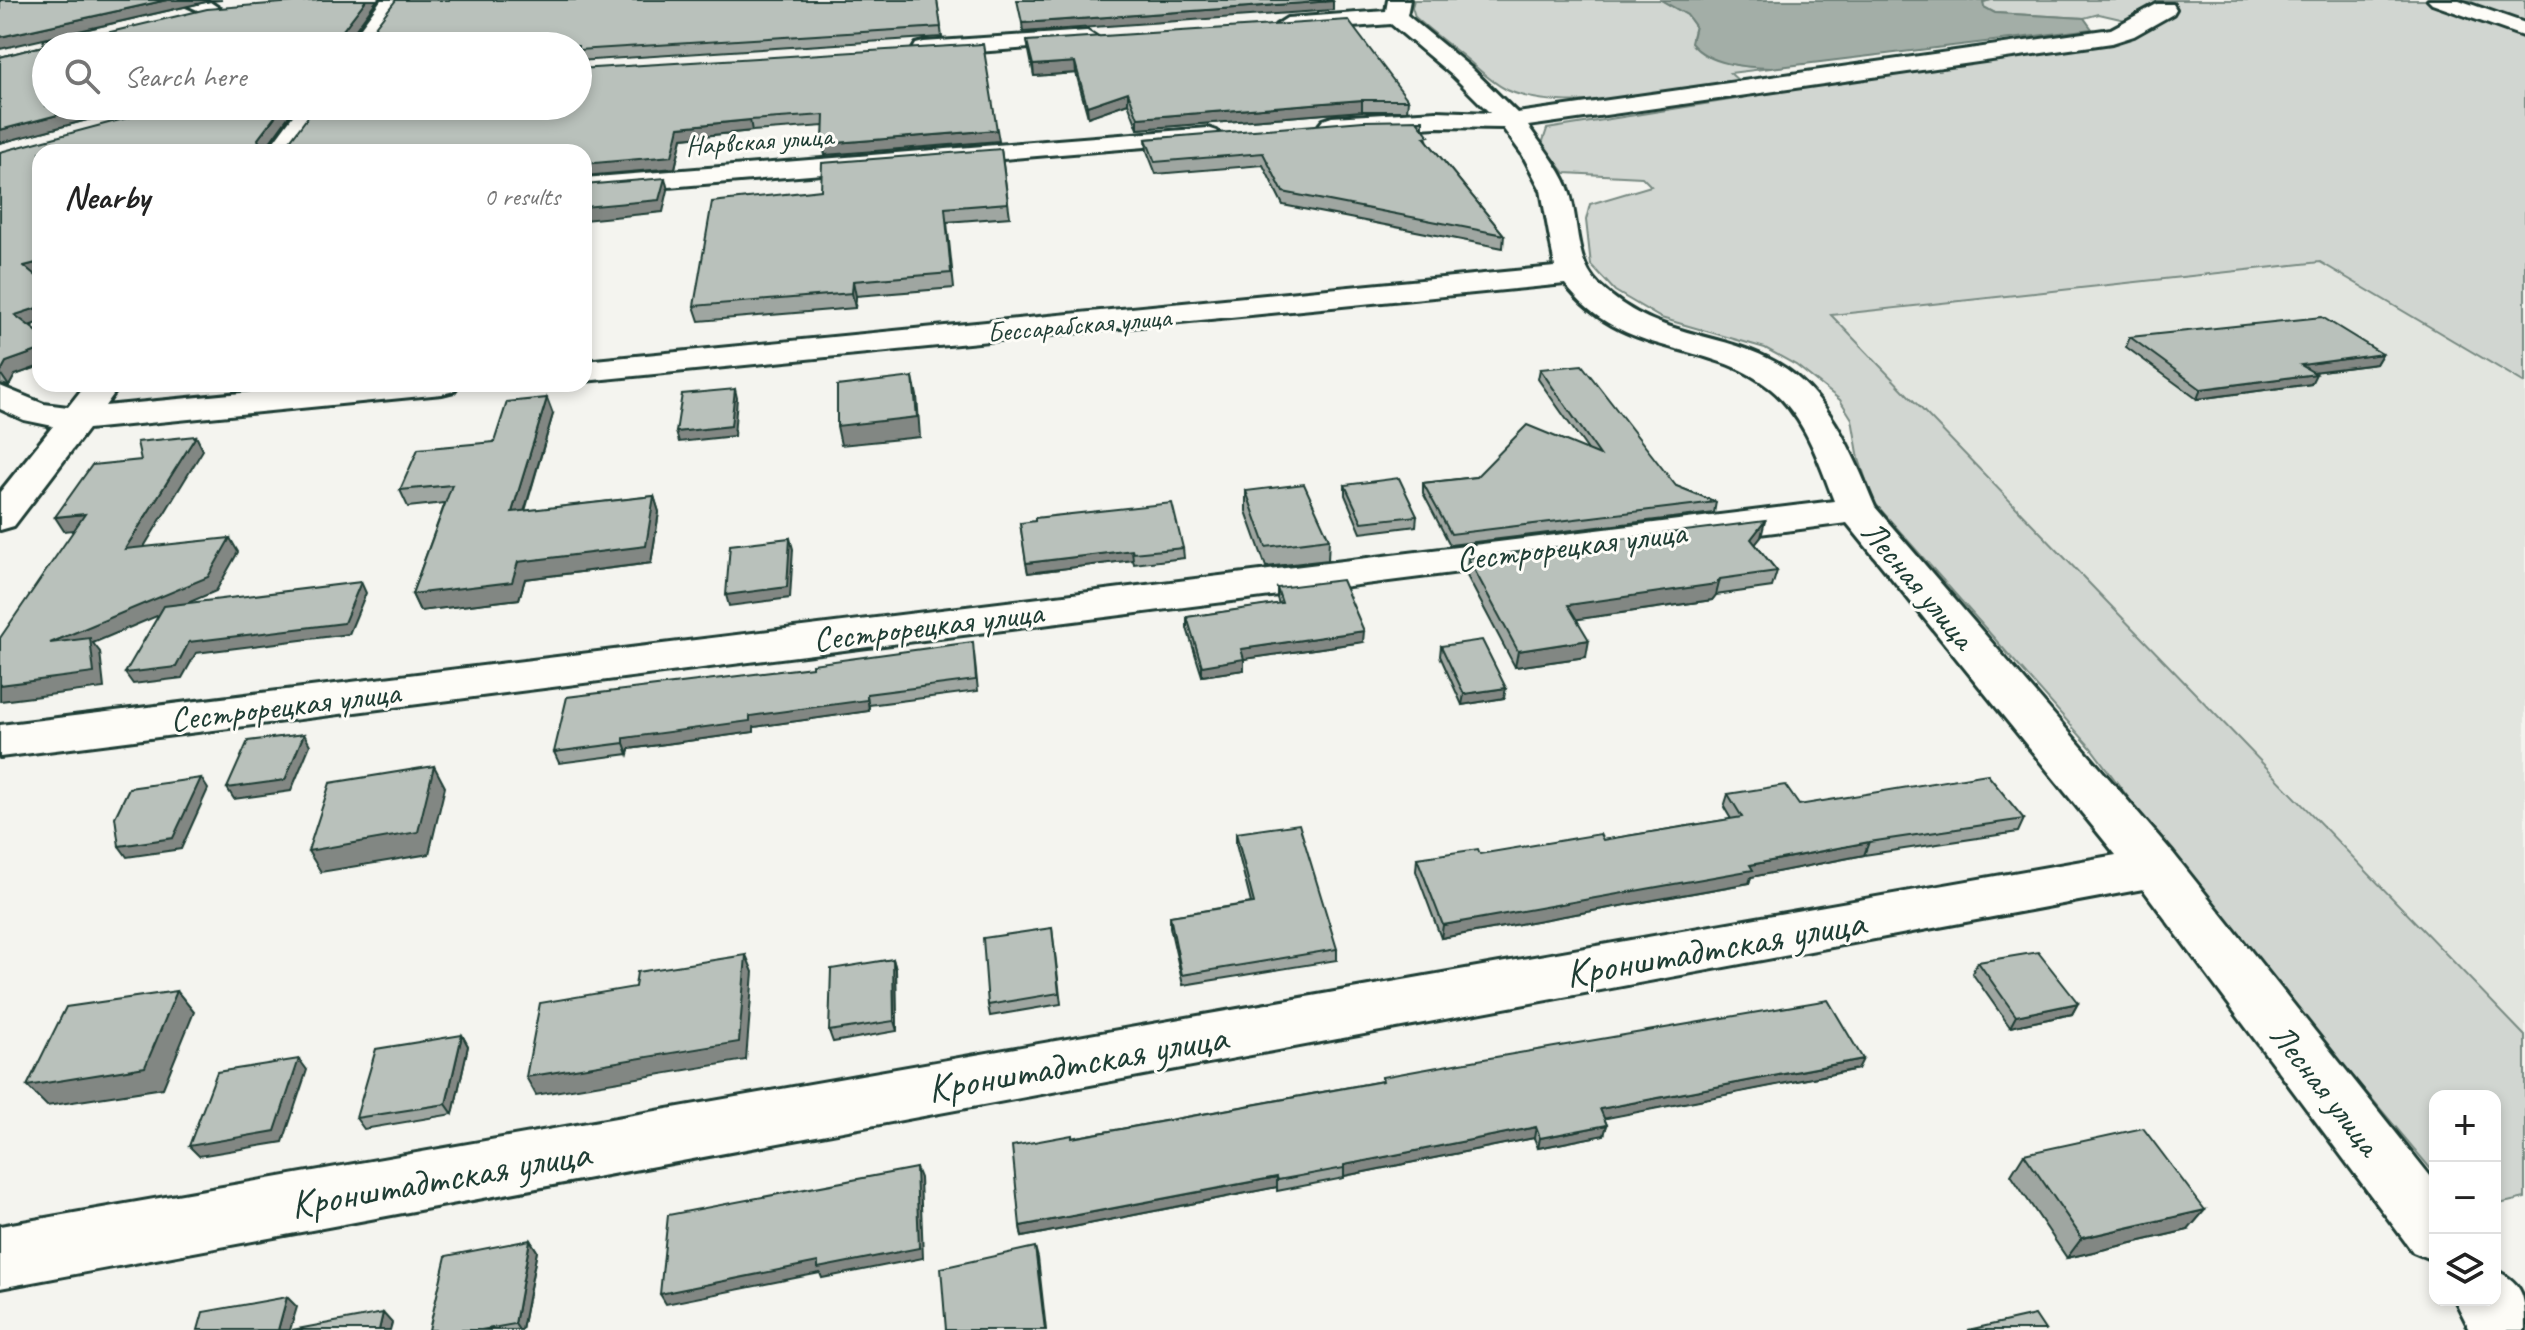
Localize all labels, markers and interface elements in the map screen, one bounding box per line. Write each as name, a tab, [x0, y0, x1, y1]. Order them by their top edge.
search box	[32, 32, 592, 120]
icon: search	[60, 54, 104, 98]
text: Search here	[124, 57, 246, 95]
street label: Нарвская улица	[684, 118, 836, 163]
text: Nearby	[64, 175, 150, 218]
text: 0 results	[484, 180, 560, 213]
street label: Бессарабская улица	[986, 299, 1174, 350]
street label: Сестрорецкая улица	[1454, 510, 1691, 581]
street label: Лесная улица	[1852, 511, 1987, 660]
street label: Сестрорецкая улица	[811, 590, 1048, 661]
street label: Сестрорецкая улица	[168, 670, 405, 741]
street label: Кронштадтская улица	[1562, 897, 1871, 999]
street label: Кронштадтская улица	[924, 1012, 1233, 1114]
street label: Лесная улица	[2261, 1015, 2392, 1166]
map controls	[2429, 1090, 2501, 1306]
button: +	[2429, 1090, 2501, 1162]
street label: Кронштадтская улица	[287, 1128, 596, 1230]
button: −	[2429, 1162, 2501, 1234]
button: layers	[2429, 1234, 2501, 1306]

